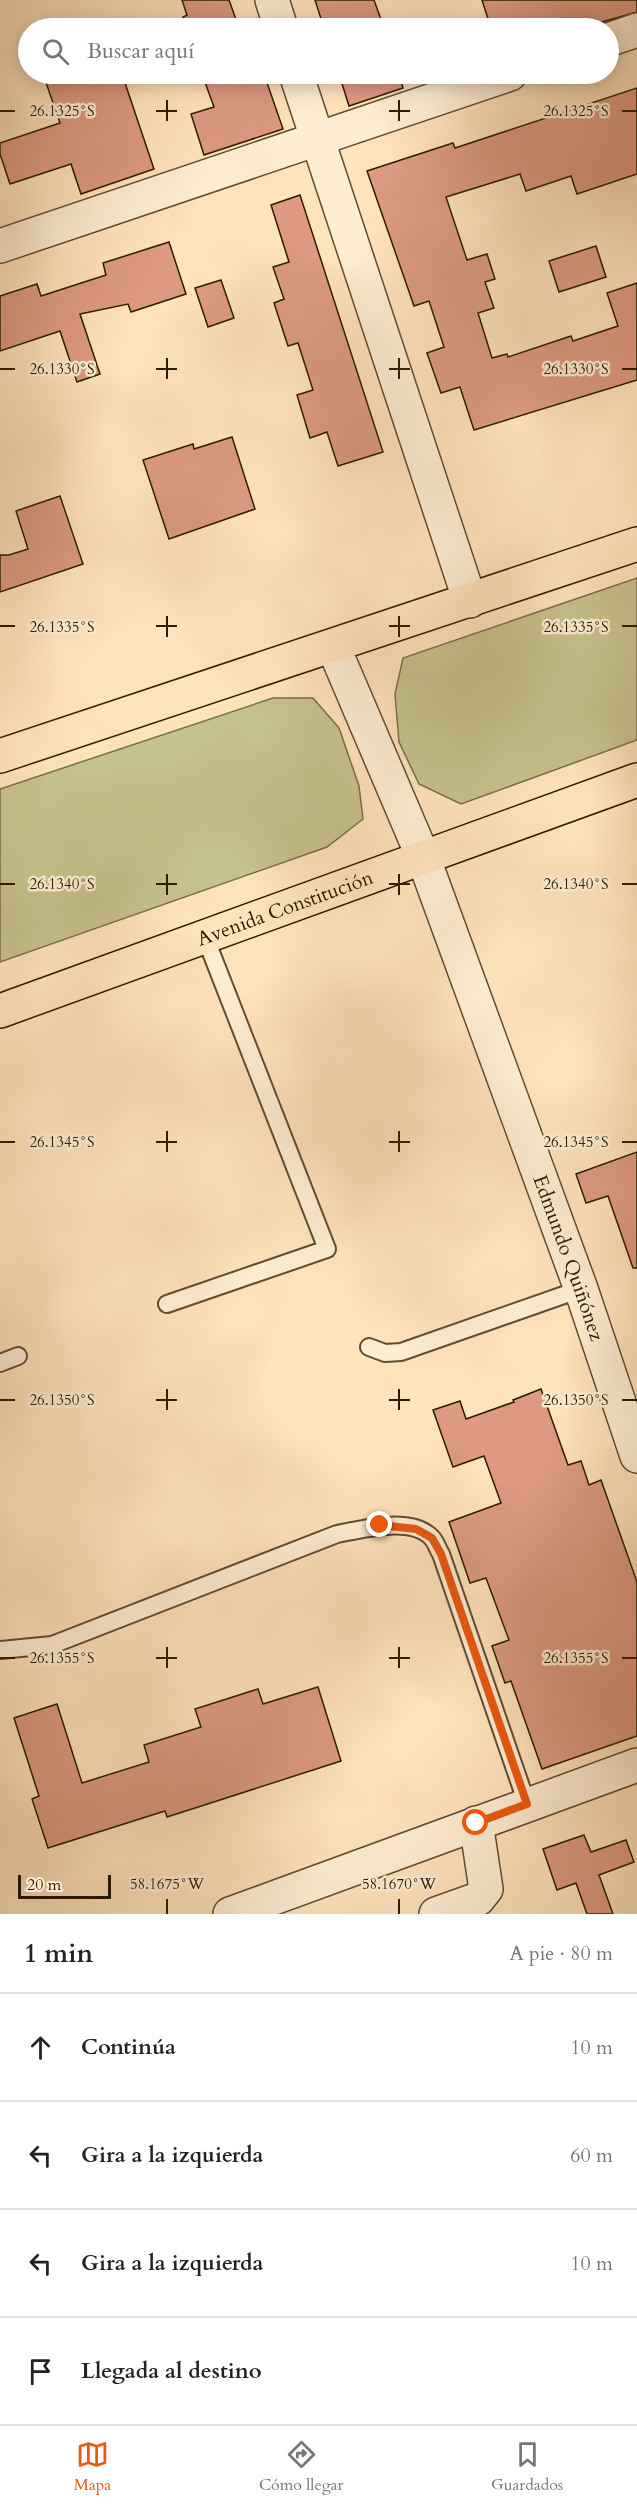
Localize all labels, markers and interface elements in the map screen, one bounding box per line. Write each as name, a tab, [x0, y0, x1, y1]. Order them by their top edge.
search box	[18, 18, 619, 84]
icon: search	[39, 35, 72, 68]
text: Buscar aquí	[87, 36, 194, 66]
text: 26.1325°S	[29, 101, 95, 121]
text: 26.1325°S	[543, 101, 609, 121]
text: 26.1330°S	[29, 359, 95, 379]
text: 26.1330°S	[543, 359, 609, 379]
text: 26.1335°S	[29, 617, 95, 637]
text: 26.1335°S	[543, 617, 609, 637]
street label: Avenida Constitución	[193, 864, 377, 952]
text: 26.1340°S	[29, 874, 95, 894]
text: 26.1340°S	[543, 874, 609, 894]
text: 26.1345°S	[29, 1132, 95, 1152]
text: 26.1345°S	[543, 1132, 609, 1152]
street label: Edmundo Quiñónez	[526, 1171, 610, 1345]
text: 26.1350°S	[29, 1390, 95, 1410]
text: 26.1350°S	[543, 1390, 609, 1410]
route end	[366, 1511, 392, 1537]
text: 26.1355°S	[29, 1648, 95, 1668]
text: 26.1355°S	[543, 1648, 609, 1668]
route start	[462, 1809, 488, 1835]
scale bar	[18, 1872, 111, 1900]
text: 20 m	[27, 1874, 61, 1896]
text: 58.1675°W	[130, 1874, 205, 1894]
text: 58.1670°W	[362, 1874, 437, 1894]
text: 1 min	[24, 1936, 93, 1971]
text: A pie · 80 m	[509, 1940, 613, 1967]
icon: ahead	[24, 2031, 57, 2064]
text: Continúa	[81, 2032, 176, 2062]
text: 10 m	[570, 2034, 613, 2061]
icon: left	[24, 2139, 57, 2172]
text: Gira a la izquierda	[81, 2140, 264, 2170]
text: 60 m	[570, 2142, 613, 2169]
icon: left	[24, 2247, 57, 2280]
text: Gira a la izquierda	[81, 2248, 264, 2278]
text: 10 m	[570, 2250, 613, 2277]
icon: arrive	[24, 2355, 57, 2388]
text: Llegada al destino	[81, 2356, 262, 2386]
tab: Mapa	[74, 2438, 111, 2496]
tab: Cómo llegar	[259, 2438, 343, 2496]
tab: Guardados	[491, 2438, 563, 2496]

